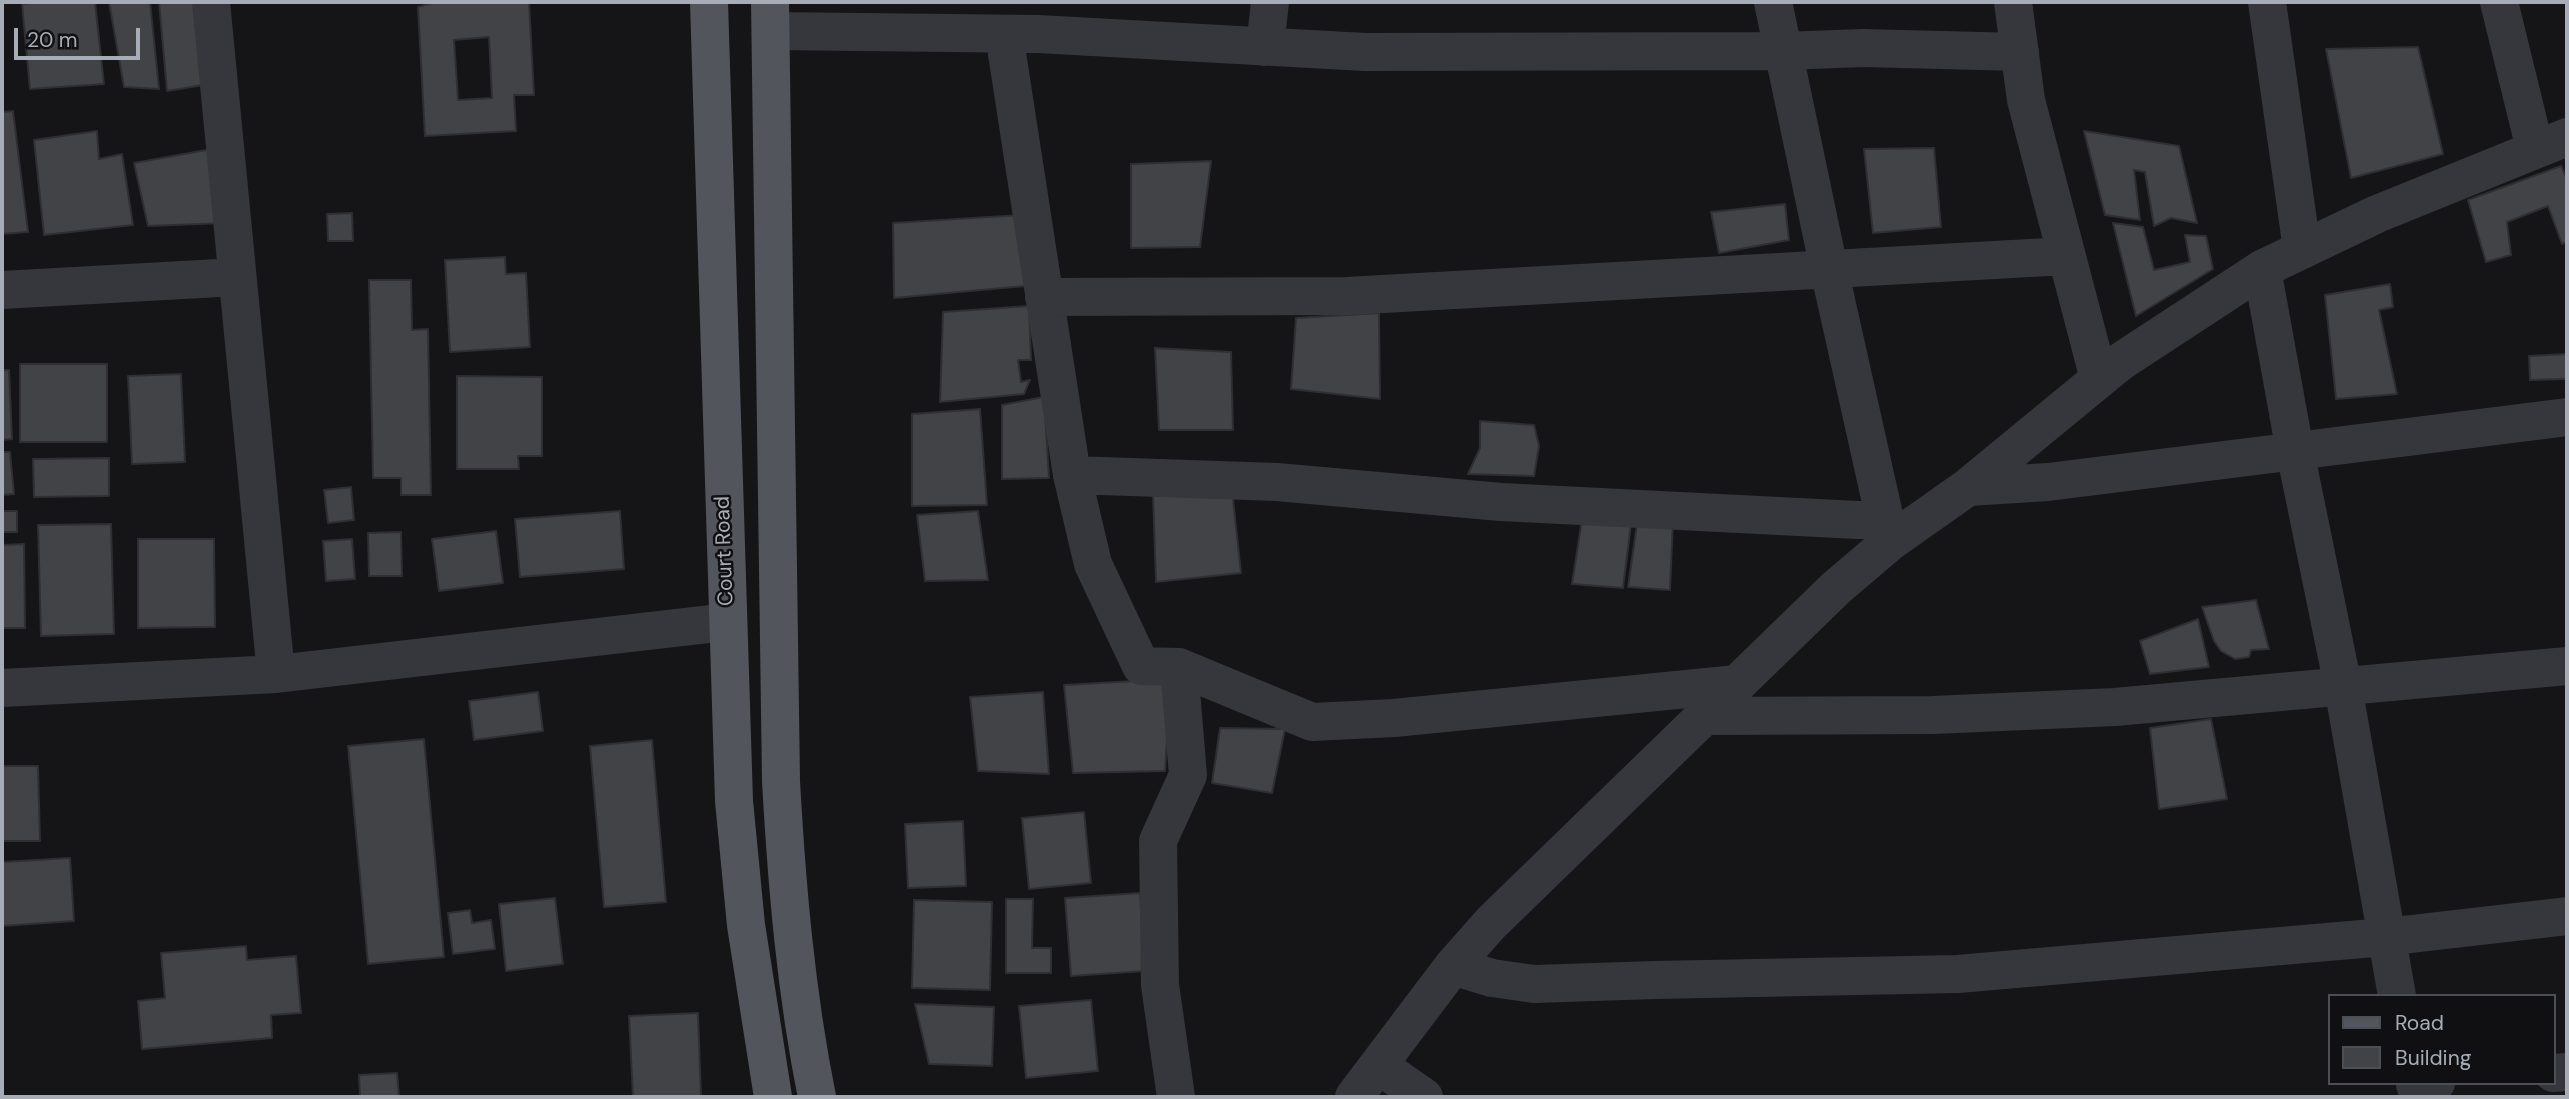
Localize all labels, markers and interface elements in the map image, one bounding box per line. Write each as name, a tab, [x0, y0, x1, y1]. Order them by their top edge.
scale bar	[18, 14, 144, 58]
text: 20 m	[27, 26, 78, 54]
street label: Court Road	[710, 496, 740, 606]
legend	[2328, 994, 2555, 1085]
text: Road	[2395, 1009, 2444, 1037]
text: Building	[2395, 1044, 2471, 1072]

